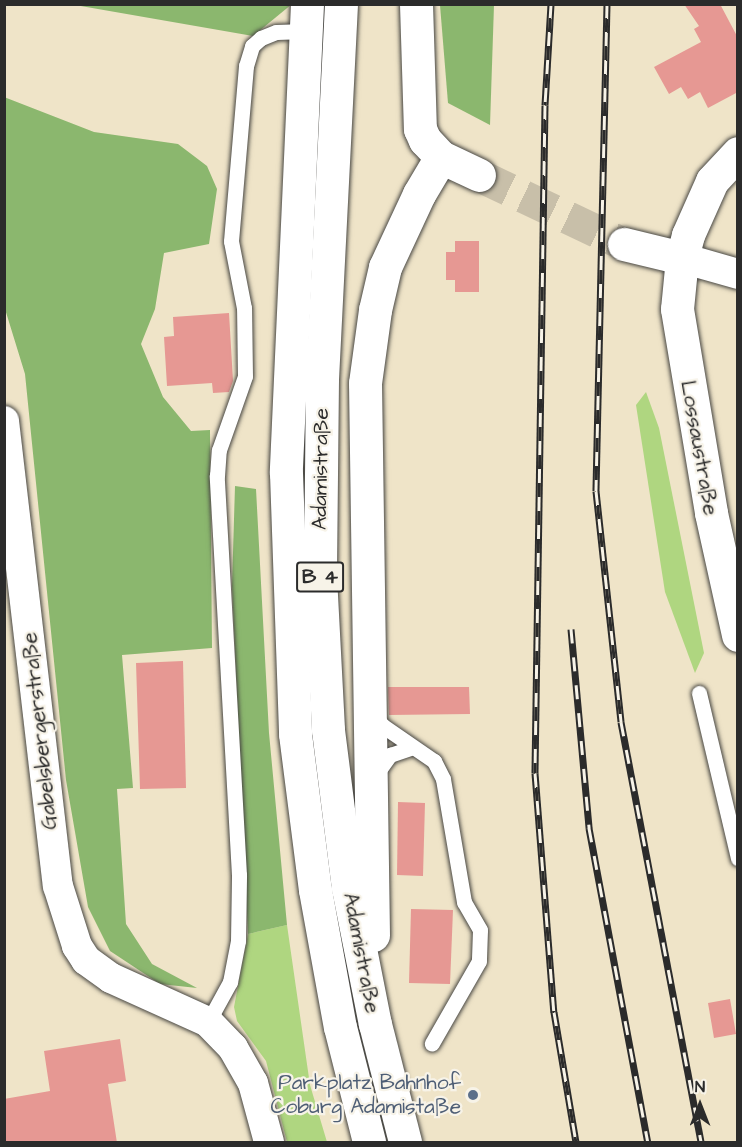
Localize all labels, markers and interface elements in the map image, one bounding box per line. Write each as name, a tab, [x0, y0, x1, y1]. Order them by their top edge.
street label: Lossaustraße	[675, 379, 723, 517]
street label: Adamistraße	[307, 408, 335, 530]
road number: B 4	[296, 560, 344, 594]
street label: Gabelsbergerstraße	[17, 631, 63, 831]
street label: Adamistraße	[337, 891, 385, 1015]
place label: Parkplatz Bahnhof Coburg Adamistaße	[271, 1070, 461, 1120]
north arrow	[670, 1075, 730, 1135]
text: N	[695, 1076, 705, 1098]
marker: Parkplatz Bahnhof Coburg Adamistaße	[466, 1088, 480, 1102]

